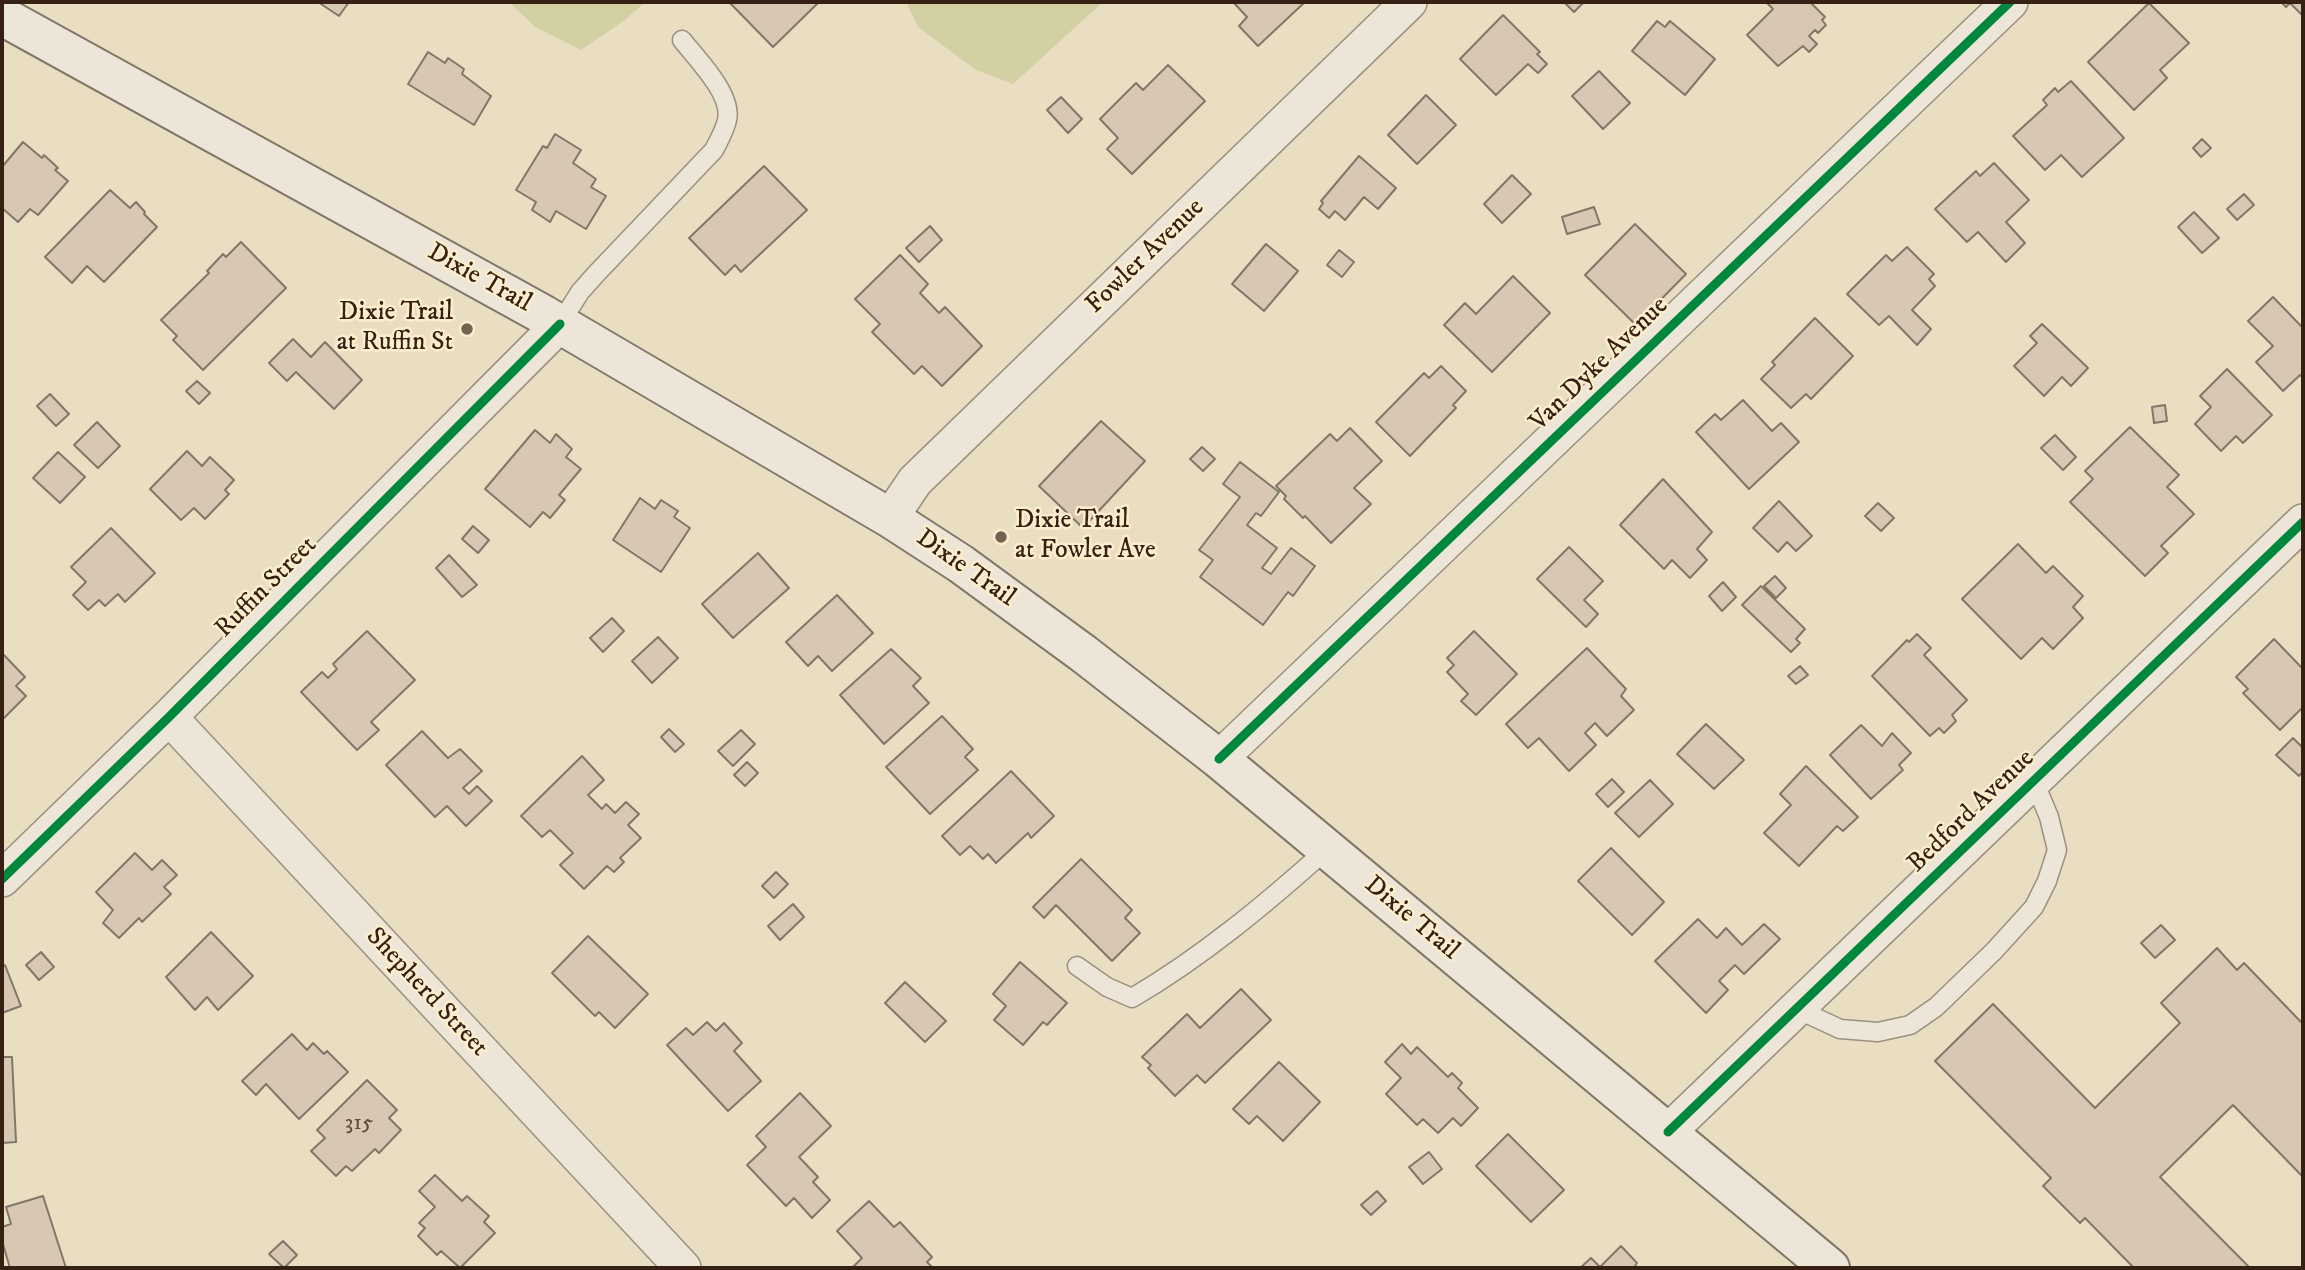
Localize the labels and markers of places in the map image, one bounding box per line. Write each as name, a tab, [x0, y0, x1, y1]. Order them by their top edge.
place label: Dixie Trail at Ruffin St	[337, 298, 453, 360]
marker: Dixie Trail at Ruffin St	[459, 321, 475, 337]
place label: Dixie Trail at Fowler Ave	[1015, 506, 1156, 568]
marker: Dixie Trail at Fowler Ave	[993, 529, 1009, 545]

